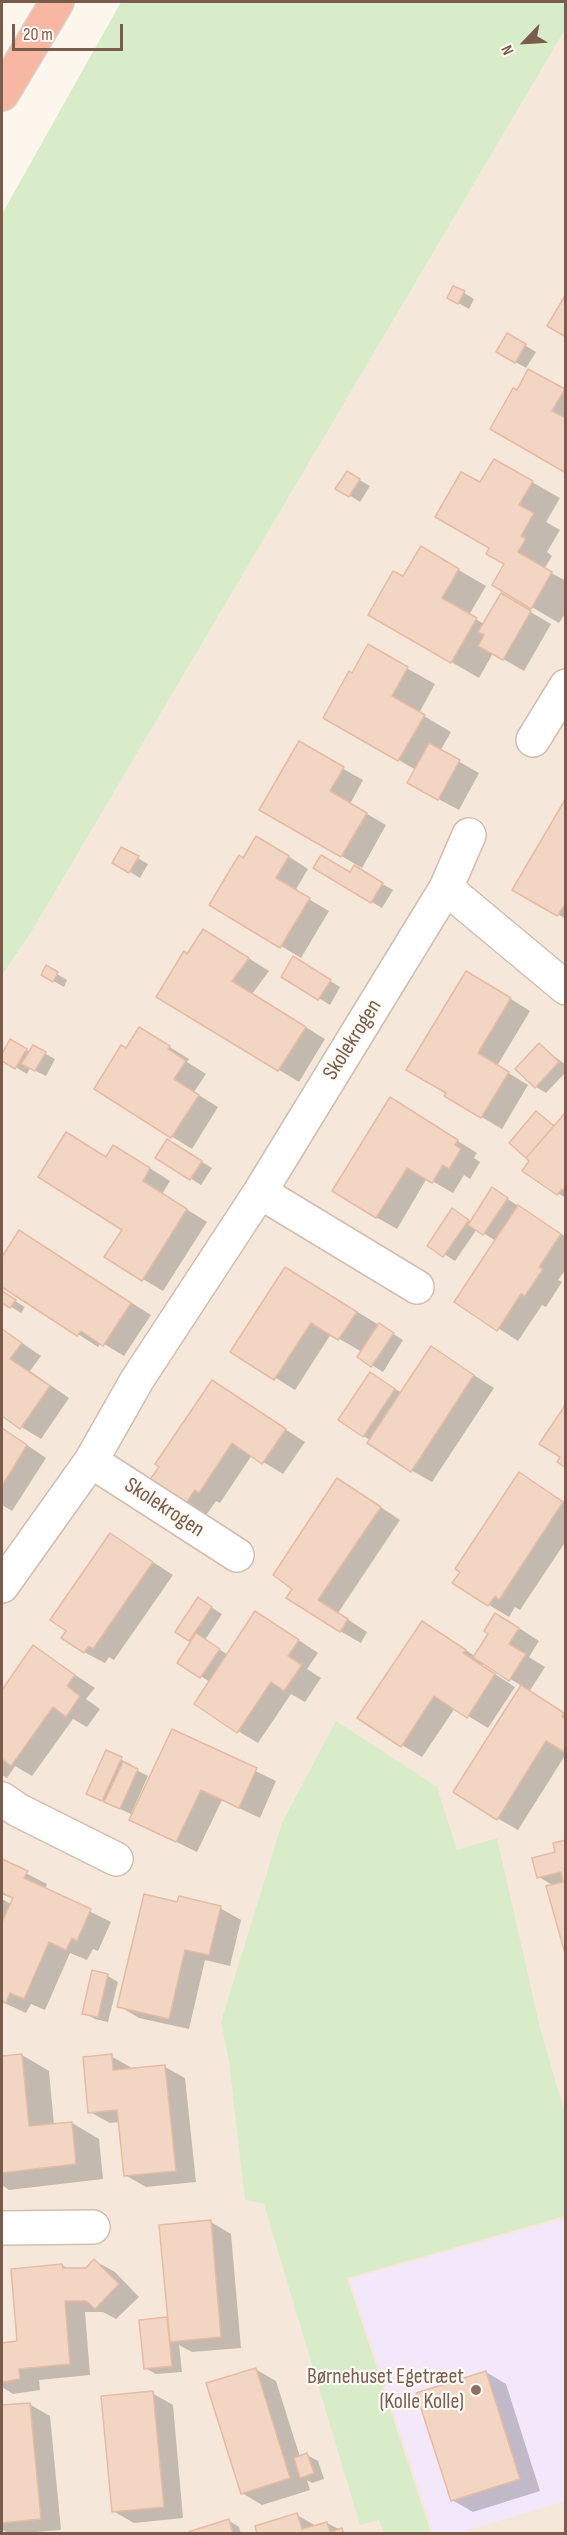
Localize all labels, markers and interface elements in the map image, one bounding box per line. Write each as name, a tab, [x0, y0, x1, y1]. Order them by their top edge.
scale bar	[15, 12, 126, 50]
north arrow	[495, 12, 555, 72]
text: 20 m	[23, 24, 53, 45]
text: N	[498, 42, 519, 58]
street label: Skolekrogen	[318, 995, 388, 1085]
street label: Skolekrogen	[119, 1472, 209, 1544]
place label: Børnehuset Egetræet (Kolle Kolle)	[307, 2364, 464, 2416]
marker: Børnehuset Egetræet (Kolle Kolle)	[469, 2383, 483, 2397]

